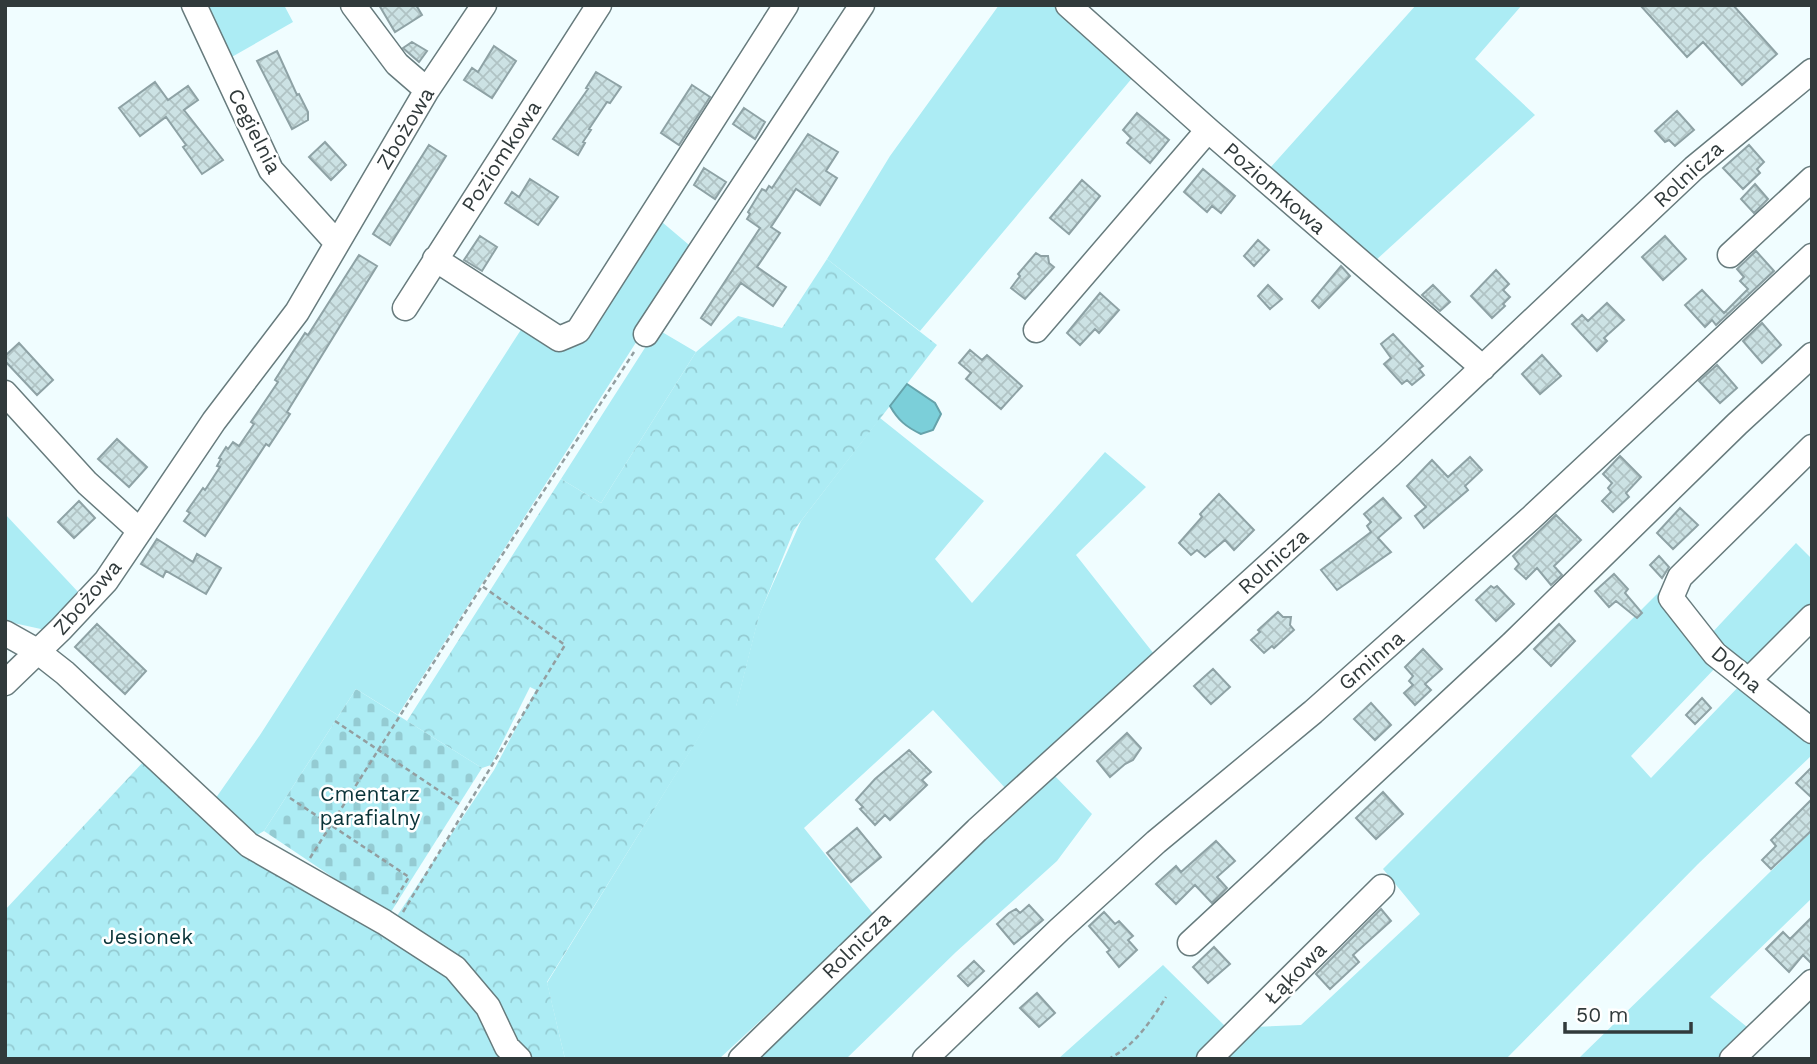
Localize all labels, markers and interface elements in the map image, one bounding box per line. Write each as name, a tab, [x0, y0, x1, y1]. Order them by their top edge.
street label: Zbożowa	[371, 82, 439, 174]
street label: Cegielnia	[223, 84, 287, 178]
street label: Poziomkowa	[456, 96, 546, 216]
street label: Rolnicza	[1648, 135, 1728, 212]
street label: Poziomkowa	[1219, 137, 1331, 239]
street label: Rolnicza	[1233, 523, 1313, 599]
street label: Zbożowa	[48, 554, 126, 640]
street label: Gminna	[1333, 625, 1409, 695]
street label: Dolna	[1707, 640, 1768, 698]
park label: Cmentarz parafialny	[320, 781, 421, 830]
street label: Rolnicza	[816, 906, 896, 984]
park label: Jesionek	[103, 924, 193, 949]
street label: Łąkowa	[1259, 936, 1332, 1009]
scale bar	[1565, 990, 1691, 1034]
text: 50 m	[1576, 1002, 1628, 1027]

